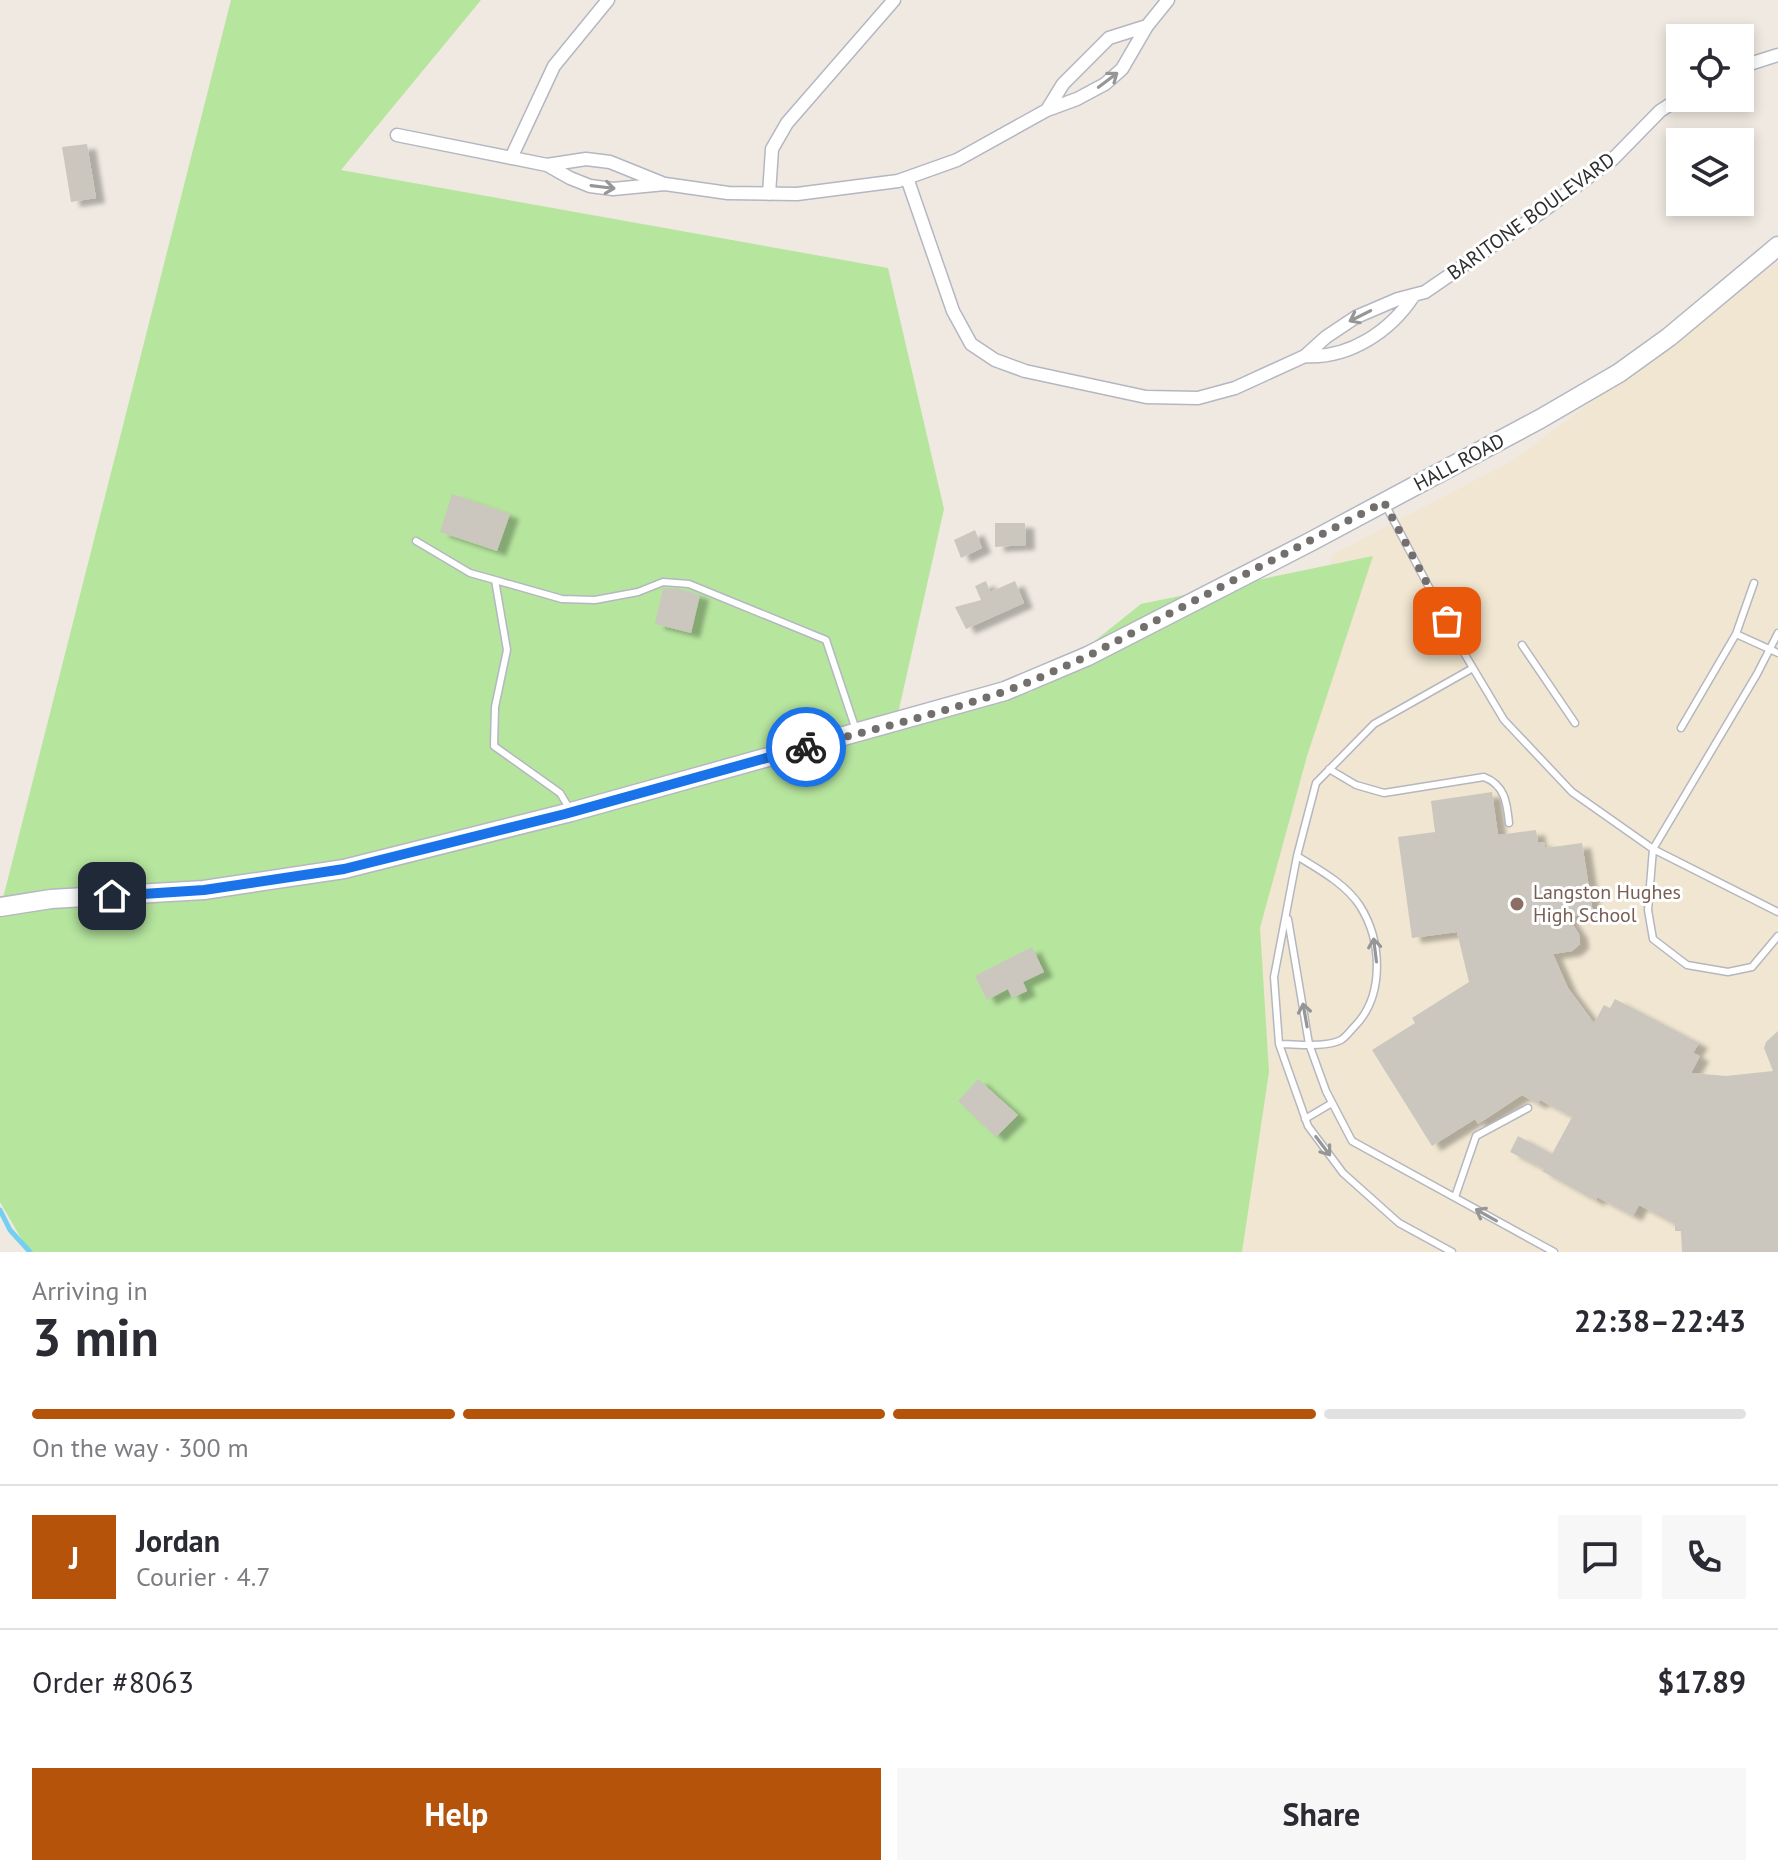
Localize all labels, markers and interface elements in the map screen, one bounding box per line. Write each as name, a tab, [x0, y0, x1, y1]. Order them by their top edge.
map controls	[1666, 24, 1754, 216]
button: locate	[1666, 24, 1754, 112]
one-way arrow	[1097, 72, 1118, 89]
button: layers	[1666, 128, 1754, 216]
street label: BARITONE BOULEVARD	[1442, 146, 1620, 286]
one-way arrow	[590, 180, 616, 195]
one-way arrow	[1349, 308, 1373, 324]
street label: HALL ROAD	[1409, 427, 1509, 497]
pin	[1413, 587, 1481, 655]
icon: bag	[1425, 599, 1469, 643]
courier	[766, 707, 846, 787]
icon: bike	[784, 725, 828, 769]
pin	[78, 862, 146, 930]
icon: home	[90, 874, 134, 918]
place label: Langston Hughes High School	[1533, 879, 1681, 928]
marker: Langston Hughes High School	[1508, 895, 1526, 913]
one-way arrow	[1367, 937, 1382, 964]
one-way arrow	[1296, 1003, 1311, 1029]
one-way arrow	[1314, 1135, 1331, 1156]
one-way arrow	[1475, 1206, 1498, 1222]
text: Arriving in	[32, 1274, 148, 1307]
text: 22:38–22:43	[1574, 1301, 1746, 1340]
text: 3 min	[32, 1303, 159, 1370]
text: On the way · 300 m	[32, 1431, 249, 1464]
button: chat	[1558, 1515, 1642, 1599]
button: phone	[1662, 1515, 1746, 1599]
text: Jordan	[136, 1521, 220, 1560]
text: J	[69, 1538, 79, 1577]
text: Courier · 4.7	[136, 1560, 270, 1593]
text: Order #8063	[32, 1662, 194, 1701]
text: $17.89	[1657, 1662, 1746, 1701]
button: Help	[32, 1768, 881, 1860]
button: Share	[897, 1768, 1746, 1860]

